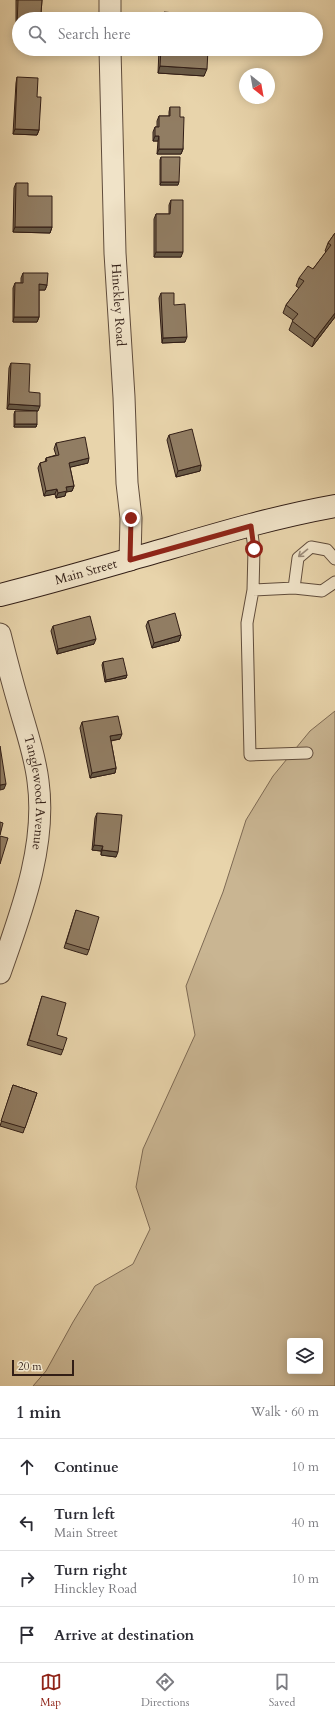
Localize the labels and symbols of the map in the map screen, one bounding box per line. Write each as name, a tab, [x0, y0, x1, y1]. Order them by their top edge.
north arrow	[239, 68, 275, 104]
street label: Hinckley Road	[107, 263, 130, 347]
route end	[122, 509, 140, 527]
route start	[245, 540, 263, 558]
one-way arrow	[298, 549, 309, 558]
street label: Main Street	[53, 555, 119, 589]
street label: Tanglewood Avenue	[19, 733, 49, 851]
scale bar	[12, 1358, 74, 1377]

